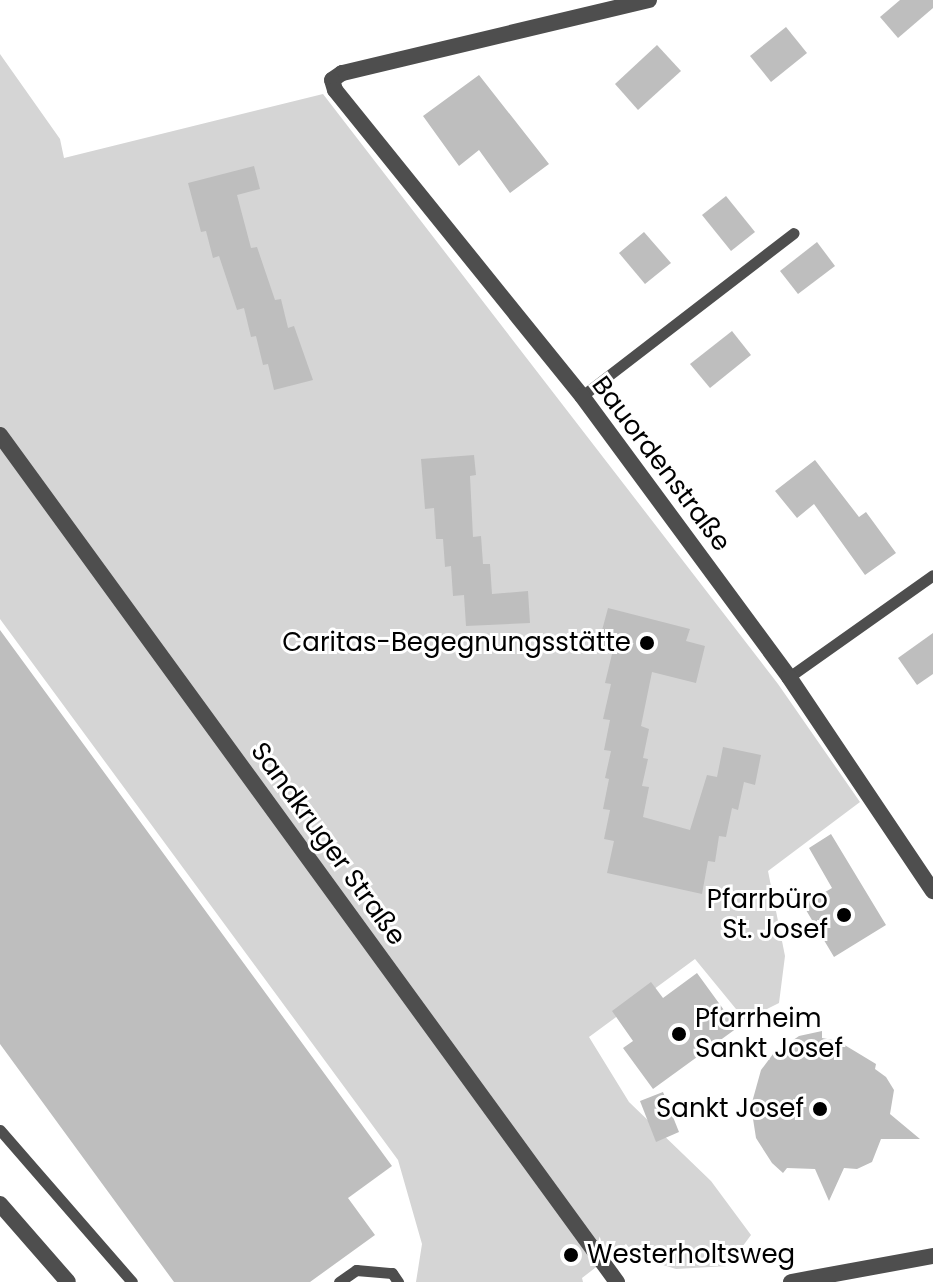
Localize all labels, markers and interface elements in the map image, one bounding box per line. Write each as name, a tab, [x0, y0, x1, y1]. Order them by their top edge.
street label: Bauordenstraße	[585, 370, 737, 558]
place label: Caritas-Begegnungsstätte	[282, 627, 631, 659]
marker: Caritas-Begegnungsstätte	[638, 634, 656, 652]
street label: Sandkruger Straße	[244, 737, 412, 951]
place label: Pfarrbüro St. Josef	[707, 884, 828, 946]
marker: Pfarrbüro St. Josef	[835, 906, 853, 924]
place label: Pfarrheim Sankt Josef	[695, 1003, 843, 1064]
marker: Pfarrheim Sankt Josef	[670, 1025, 688, 1043]
place label: Sankt Josef	[656, 1093, 804, 1125]
marker: Sankt Josef	[811, 1100, 829, 1118]
place label: Westerholtsweg	[587, 1239, 795, 1271]
marker: Westerholtsweg	[562, 1246, 580, 1264]

